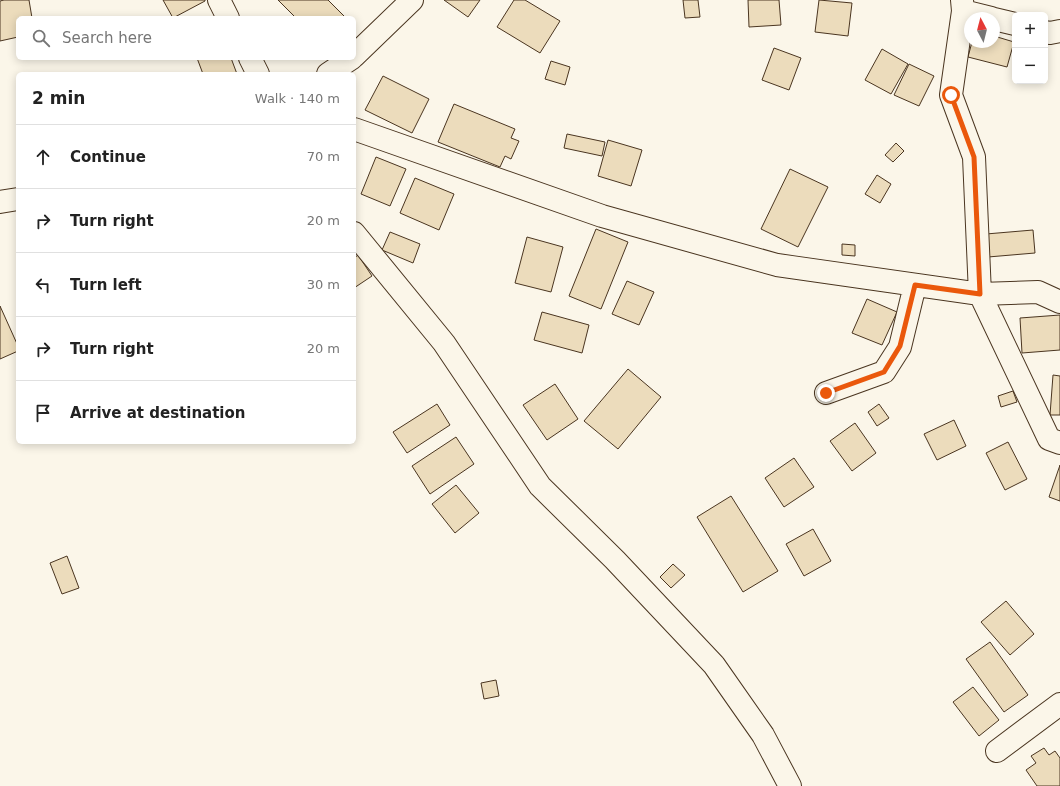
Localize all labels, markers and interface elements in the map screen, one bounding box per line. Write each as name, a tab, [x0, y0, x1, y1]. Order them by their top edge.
north arrow	[964, 12, 1000, 48]
map controls	[1012, 12, 1048, 84]
button: +	[1012, 12, 1048, 48]
search box	[16, 16, 356, 60]
icon: search	[30, 27, 52, 49]
text: Search here	[62, 29, 152, 47]
button: −	[1012, 48, 1048, 84]
route start	[942, 86, 960, 104]
text: 2 min	[32, 88, 85, 108]
text: Walk · 140 m	[255, 91, 340, 106]
icon: ahead	[32, 146, 54, 168]
text: Continue	[70, 148, 146, 166]
text: 70 m	[307, 149, 340, 164]
icon: right	[32, 210, 54, 232]
text: Turn right	[70, 212, 154, 230]
text: 20 m	[307, 213, 340, 228]
icon: left	[32, 274, 54, 296]
text: Turn left	[70, 276, 142, 294]
text: 30 m	[307, 277, 340, 292]
icon: right	[32, 338, 54, 360]
text: Turn right	[70, 340, 154, 358]
text: 20 m	[307, 341, 340, 356]
route end	[817, 384, 835, 402]
icon: arrive	[32, 402, 54, 424]
text: Arrive at destination	[70, 404, 245, 422]

